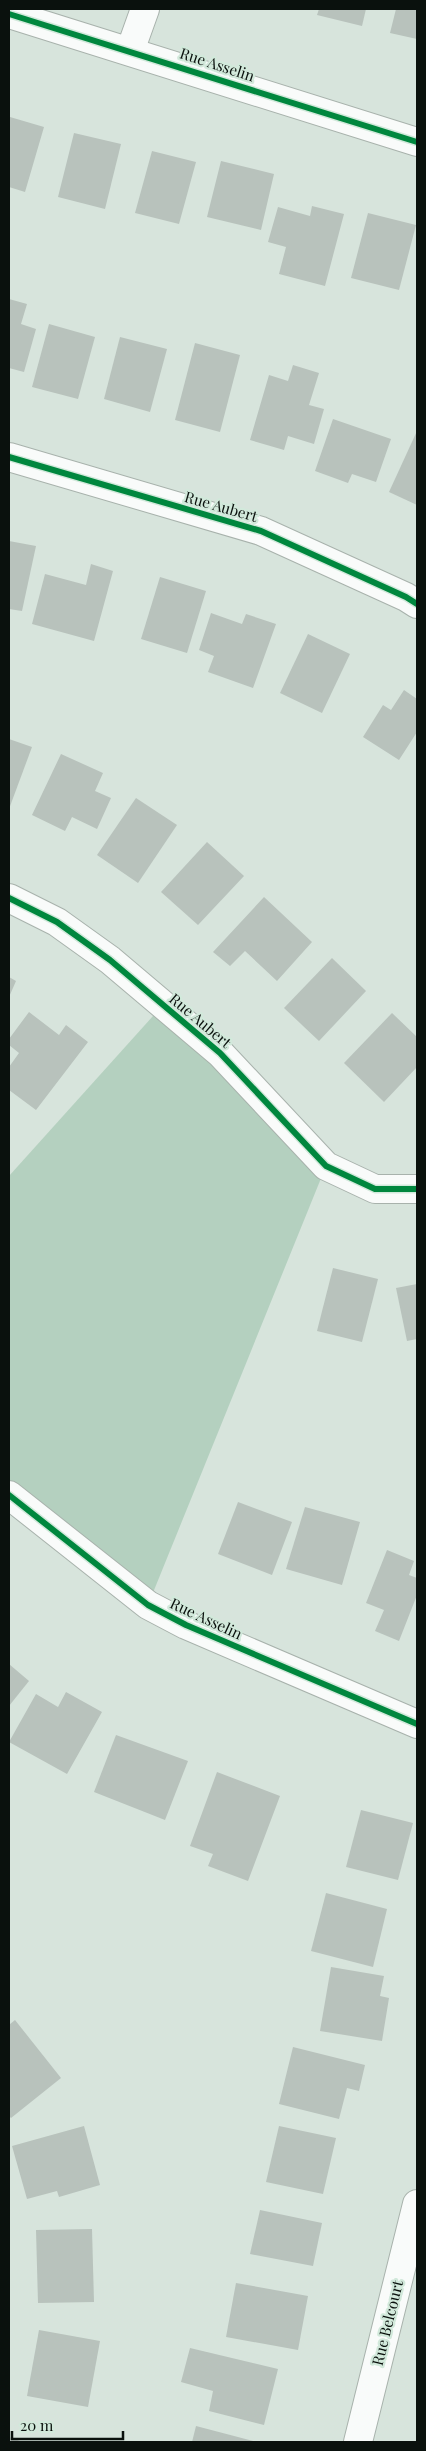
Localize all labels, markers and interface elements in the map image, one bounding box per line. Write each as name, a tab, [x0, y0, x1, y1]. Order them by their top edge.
street label: Rue Asselin	[177, 43, 257, 86]
street label: Rue Aubert	[182, 486, 261, 526]
street label: Rue Aubert	[165, 988, 236, 1052]
street label: Rue Asselin	[167, 1593, 246, 1644]
street label: Rue Belcourt	[367, 2277, 407, 2367]
scale bar	[12, 2408, 124, 2440]
text: 20 m	[20, 2415, 54, 2435]

